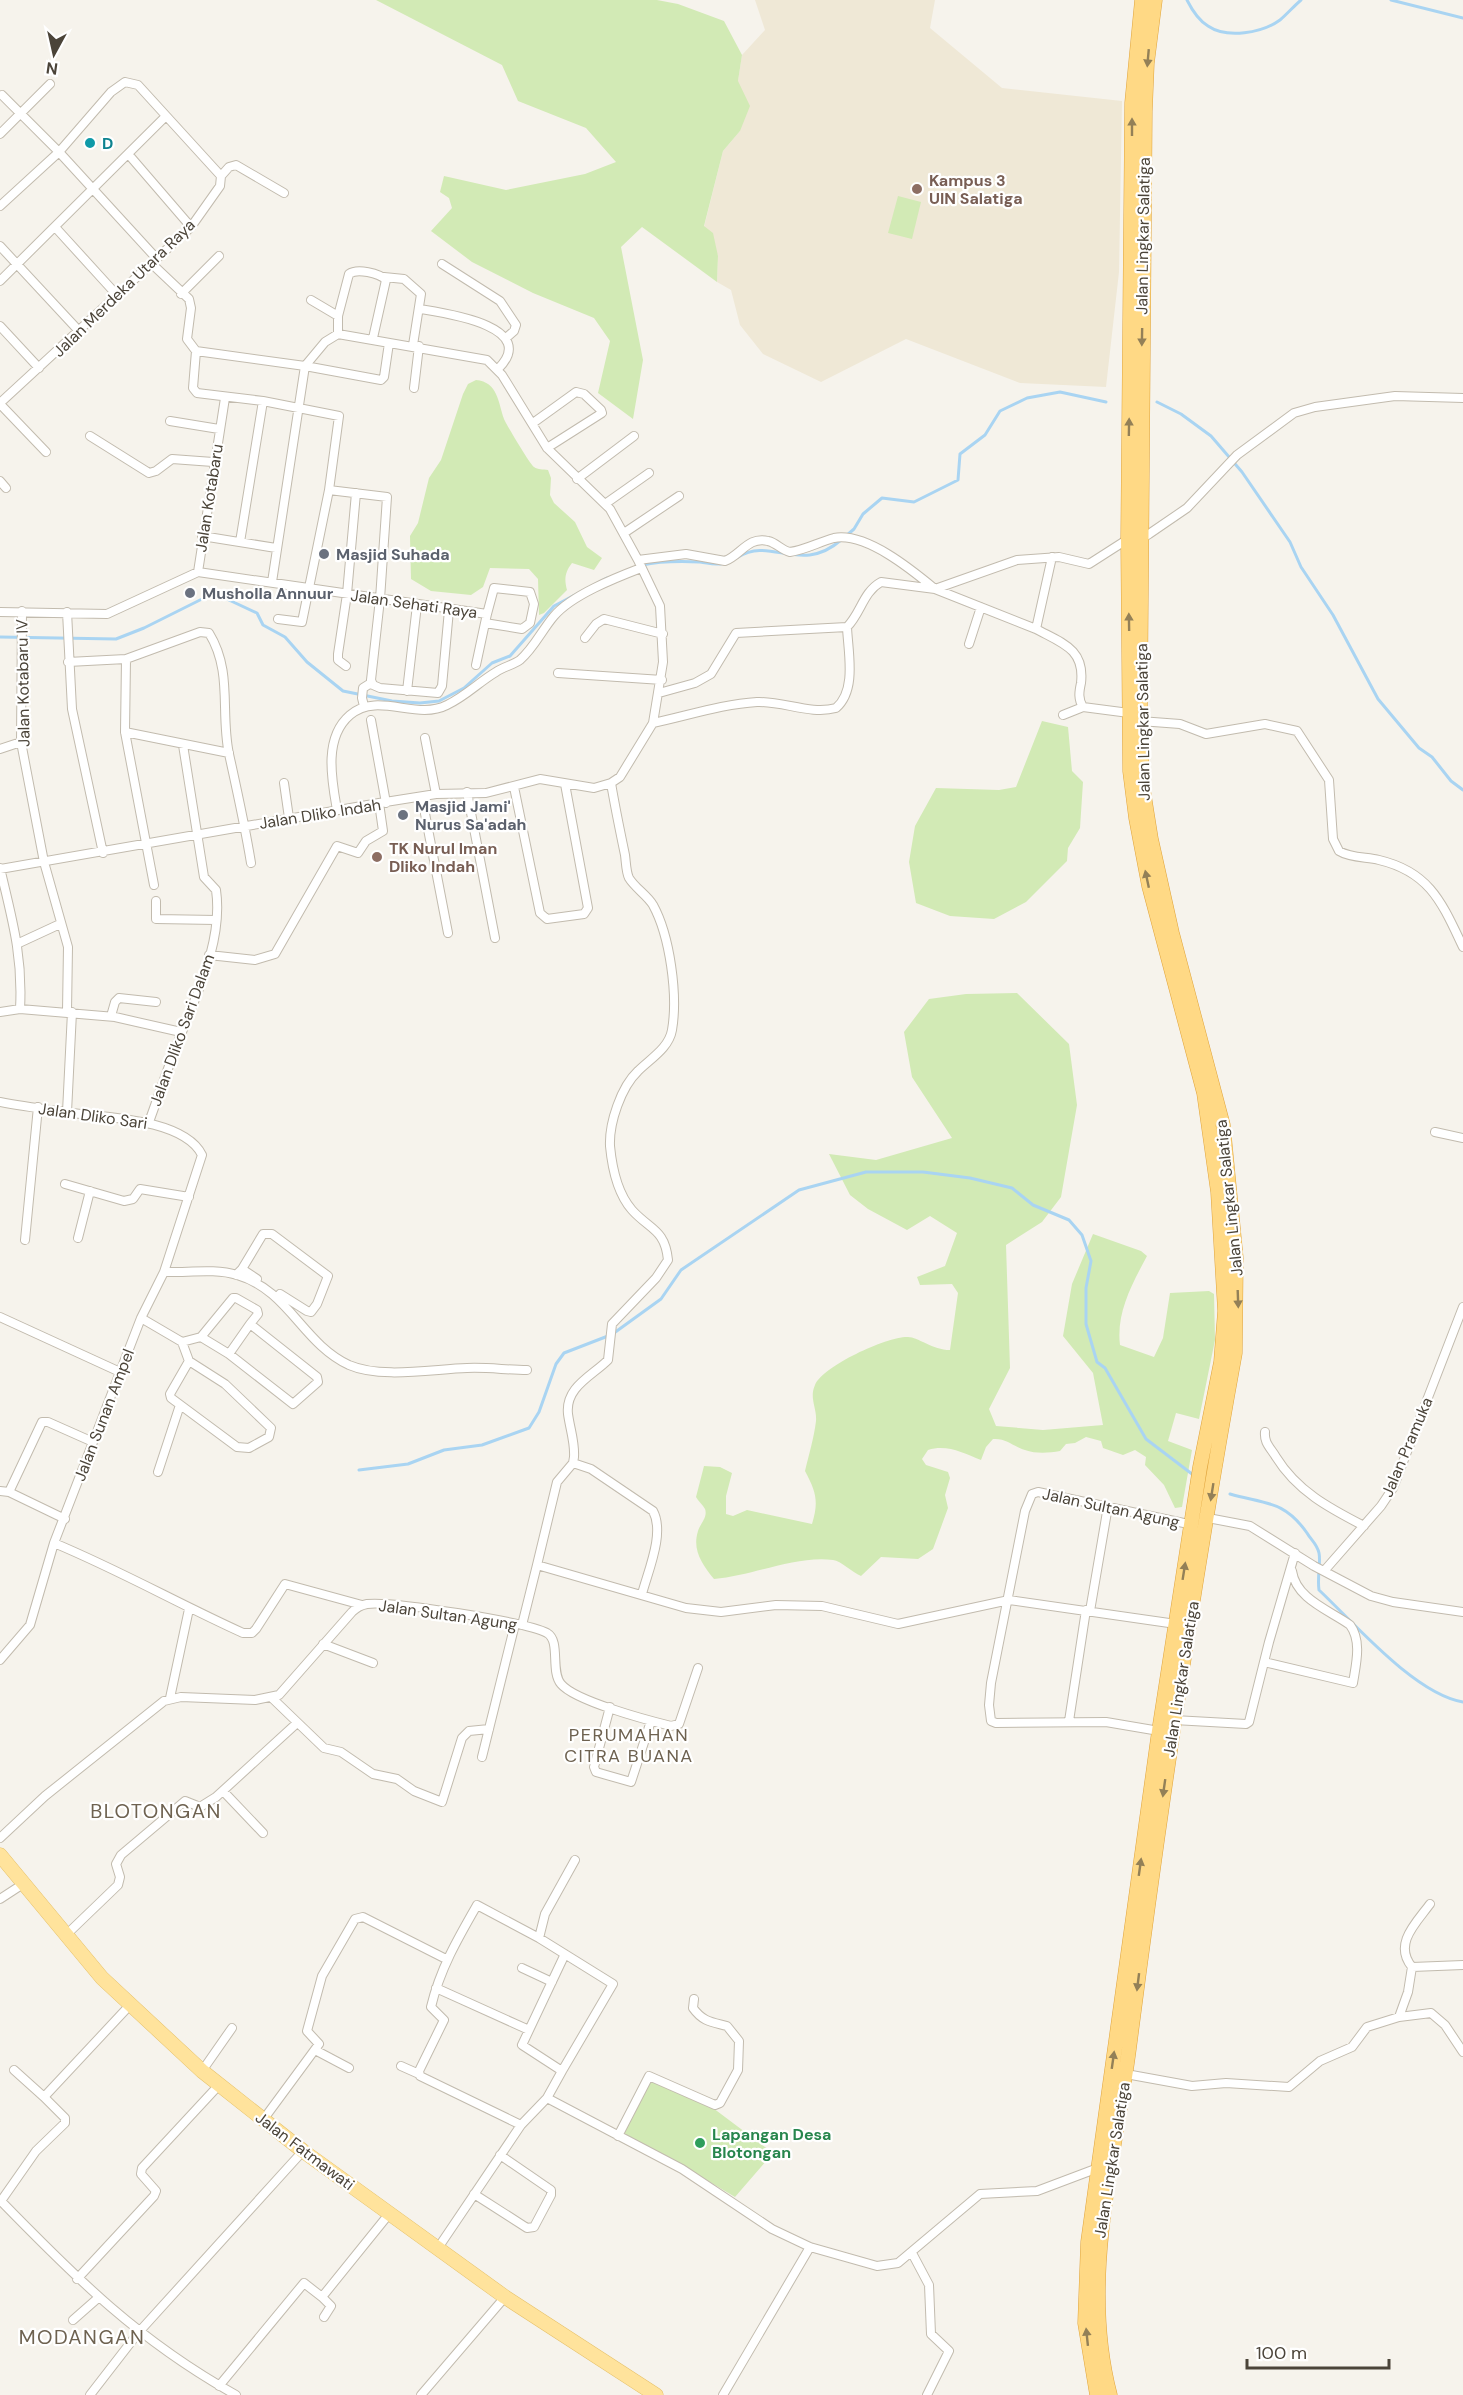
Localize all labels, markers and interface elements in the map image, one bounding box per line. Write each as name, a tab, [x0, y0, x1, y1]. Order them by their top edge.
north arrow	[24, 24, 84, 84]
one-way arrow	[1143, 49, 1152, 68]
text: N	[45, 57, 59, 80]
one-way arrow	[1127, 118, 1137, 137]
place label: D	[102, 133, 113, 154]
marker: D	[83, 136, 97, 150]
street label: Jalan Lingkar Salatiga	[1131, 157, 1155, 315]
place label: Kampus 3 UIN Salatiga	[929, 170, 1023, 209]
marker: Kampus 3 UIN Salatiga	[910, 182, 924, 196]
street label: Jalan Merdeka Utara Raya	[48, 215, 200, 361]
one-way arrow	[1137, 327, 1147, 346]
one-way arrow	[1125, 418, 1134, 437]
street label: Jalan Kotabaru	[190, 442, 228, 554]
place label: Masjid Suhada	[336, 544, 450, 565]
marker: Masjid Suhada	[317, 547, 331, 561]
place label: Musholla Annuur	[202, 583, 334, 604]
street label: Jalan Sehati Raya	[349, 585, 479, 623]
marker: Musholla Annuur	[183, 586, 197, 600]
one-way arrow	[1125, 613, 1134, 632]
street label: Jalan Kotabaru IV	[11, 619, 35, 747]
street label: Jalan Lingkar Salatiga	[1131, 643, 1155, 801]
street label: Jalan Dliko Indah	[258, 794, 382, 834]
place label: Masjid Jami' Nurus Sa'adah	[415, 796, 527, 835]
marker: Masjid Jami' Nurus Sa'adah	[396, 808, 410, 822]
place label: TK Nurul Iman Dliko Indah	[389, 838, 497, 877]
marker: TK Nurul Iman Dliko Indah	[370, 850, 384, 864]
one-way arrow	[1142, 869, 1152, 888]
street label: Jalan Dliko Sari Dalam	[145, 951, 219, 1109]
street label: Jalan Dliko Sari	[37, 1098, 149, 1134]
street label: Jalan Lingkar Salatiga	[1210, 1119, 1248, 1277]
one-way arrow	[1233, 1290, 1242, 1309]
street label: Jalan Sunan Ampel	[69, 1346, 139, 1484]
street label: Jalan Pramuka	[1377, 1394, 1437, 1500]
street label: Jalan Sultan Agung	[1040, 1483, 1182, 1533]
one-way arrow	[1208, 1483, 1217, 1502]
one-way arrow	[1180, 1561, 1189, 1580]
street label: Jalan Sultan Agung	[377, 1595, 519, 1635]
street label: Jalan Lingkar Salatiga	[1158, 1600, 1204, 1758]
district label: PERUMAHAN CITRA BUANA	[564, 1723, 694, 1768]
one-way arrow	[1160, 1779, 1169, 1798]
district label: BLOTONGAN	[90, 1798, 222, 1824]
one-way arrow	[1135, 1858, 1144, 1877]
one-way arrow	[1133, 1972, 1143, 1991]
one-way arrow	[1109, 2051, 1118, 2070]
street label: Jalan Lingkar Salatiga	[1089, 2081, 1135, 2239]
street label: Jalan Fatmawati	[251, 2107, 359, 2195]
place label: Lapangan Desa Blotongan	[712, 2124, 831, 2163]
marker: Lapangan Desa Blotongan	[693, 2136, 707, 2150]
district label: MODANGAN	[19, 2324, 145, 2350]
one-way arrow	[1082, 2328, 1092, 2347]
scale bar	[1247, 2332, 1390, 2370]
text: 100 m	[1256, 2341, 1307, 2365]

